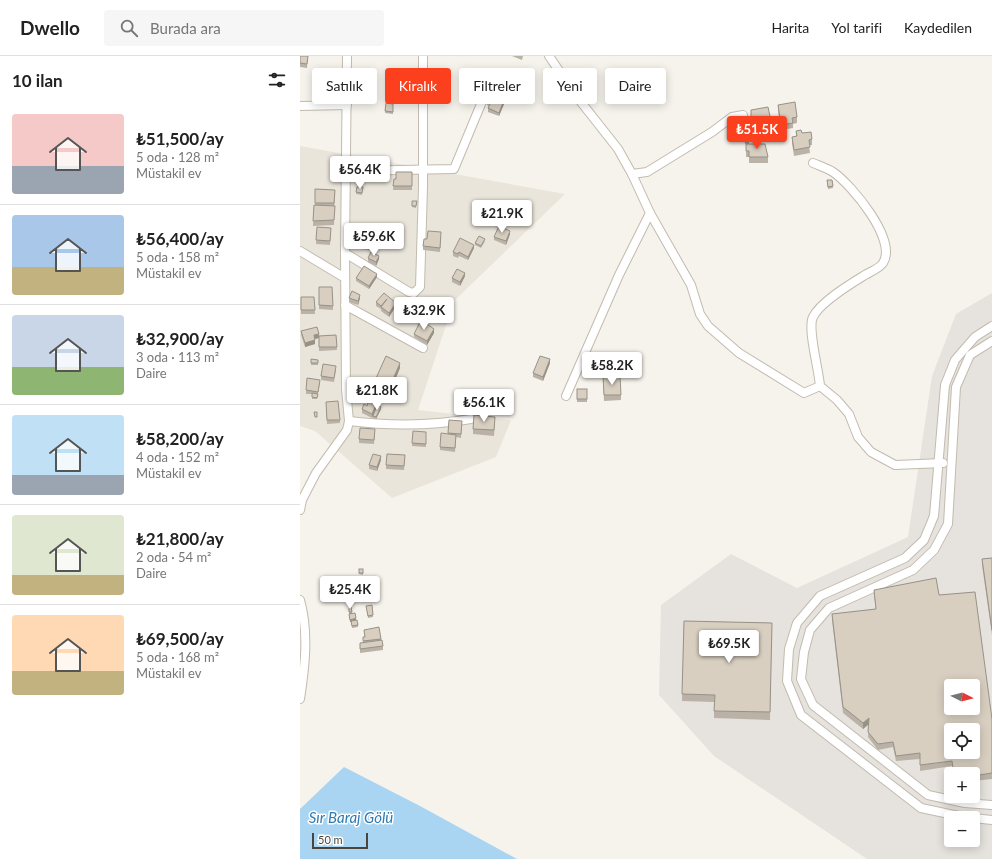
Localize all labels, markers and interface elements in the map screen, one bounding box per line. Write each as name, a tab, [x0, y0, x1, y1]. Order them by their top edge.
search box	[104, 10, 384, 46]
text: Dwello	[20, 16, 80, 39]
icon: search	[118, 17, 140, 39]
text: Burada ara	[150, 19, 221, 37]
text: Harita	[771, 19, 809, 36]
text: Yol tarifi	[831, 19, 882, 36]
text: Kaydedilen	[904, 19, 972, 36]
chip: Satılık	[312, 68, 377, 104]
chip: Kiralık	[385, 68, 451, 104]
chip: Filtreler	[459, 68, 535, 104]
chip: Yeni	[543, 68, 597, 104]
chip: Daire	[605, 68, 666, 104]
icon: filters	[266, 69, 288, 91]
text: 10 ilan	[12, 70, 63, 91]
pin: ₺51.5K	[724, 116, 790, 150]
text: ₺51.5K	[736, 121, 778, 137]
text: ₺51,500/ay	[136, 128, 224, 149]
icon: home	[44, 130, 92, 178]
text: 5 oda · 128 m²	[136, 149, 219, 165]
pin: ₺56.4K	[327, 156, 393, 190]
text: ₺56.4K	[339, 161, 381, 177]
text: Müstakil ev	[136, 165, 202, 181]
pin: ₺21.9K	[469, 200, 535, 234]
text: ₺21.9K	[481, 205, 523, 221]
pin: ₺59.6K	[341, 223, 407, 257]
text: ₺56,400/ay	[136, 228, 224, 249]
text: ₺59.6K	[353, 228, 395, 244]
icon: home	[44, 231, 92, 279]
text: 5 oda · 158 m²	[136, 249, 219, 265]
text: Müstakil ev	[136, 265, 202, 281]
pin: ₺32.9K	[391, 297, 457, 331]
text: ₺32.9K	[403, 302, 445, 318]
text: ₺32,900/ay	[136, 328, 224, 349]
icon: home	[44, 331, 92, 379]
text: 3 oda · 113 m²	[136, 349, 219, 365]
pin: ₺58.2K	[579, 352, 645, 386]
text: ₺58.2K	[591, 357, 633, 373]
text: Daire	[136, 365, 167, 381]
pin: ₺21.8K	[344, 377, 410, 411]
text: ₺21.8K	[356, 382, 398, 398]
pin: ₺56.1K	[451, 389, 517, 423]
text: ₺56.1K	[463, 394, 505, 410]
text: ₺58,200/ay	[136, 428, 224, 449]
icon: home	[44, 431, 92, 479]
text: 4 oda · 152 m²	[136, 449, 219, 465]
text: Müstakil ev	[136, 465, 202, 481]
text: ₺21,800/ay	[136, 528, 224, 549]
icon: home	[44, 531, 92, 579]
text: 2 oda · 54 m²	[136, 549, 211, 565]
text: Daire	[136, 565, 167, 581]
pin: ₺25.4K	[317, 576, 383, 610]
text: ₺25.4K	[329, 581, 371, 597]
text: ₺69,500/ay	[136, 628, 224, 649]
pin: ₺69.5K	[696, 630, 762, 664]
icon: home	[44, 631, 92, 679]
text: ₺69.5K	[708, 635, 750, 651]
text: 5 oda · 168 m²	[136, 649, 219, 665]
text: Müstakil ev	[136, 665, 202, 681]
north arrow	[944, 679, 980, 715]
map controls	[944, 679, 980, 847]
button: locate	[944, 723, 980, 759]
button: +	[944, 767, 980, 803]
water label: Sır Baraj Gölü	[309, 808, 393, 826]
button: −	[944, 811, 980, 847]
scale bar	[312, 831, 368, 850]
text: 50 m	[318, 833, 343, 846]

